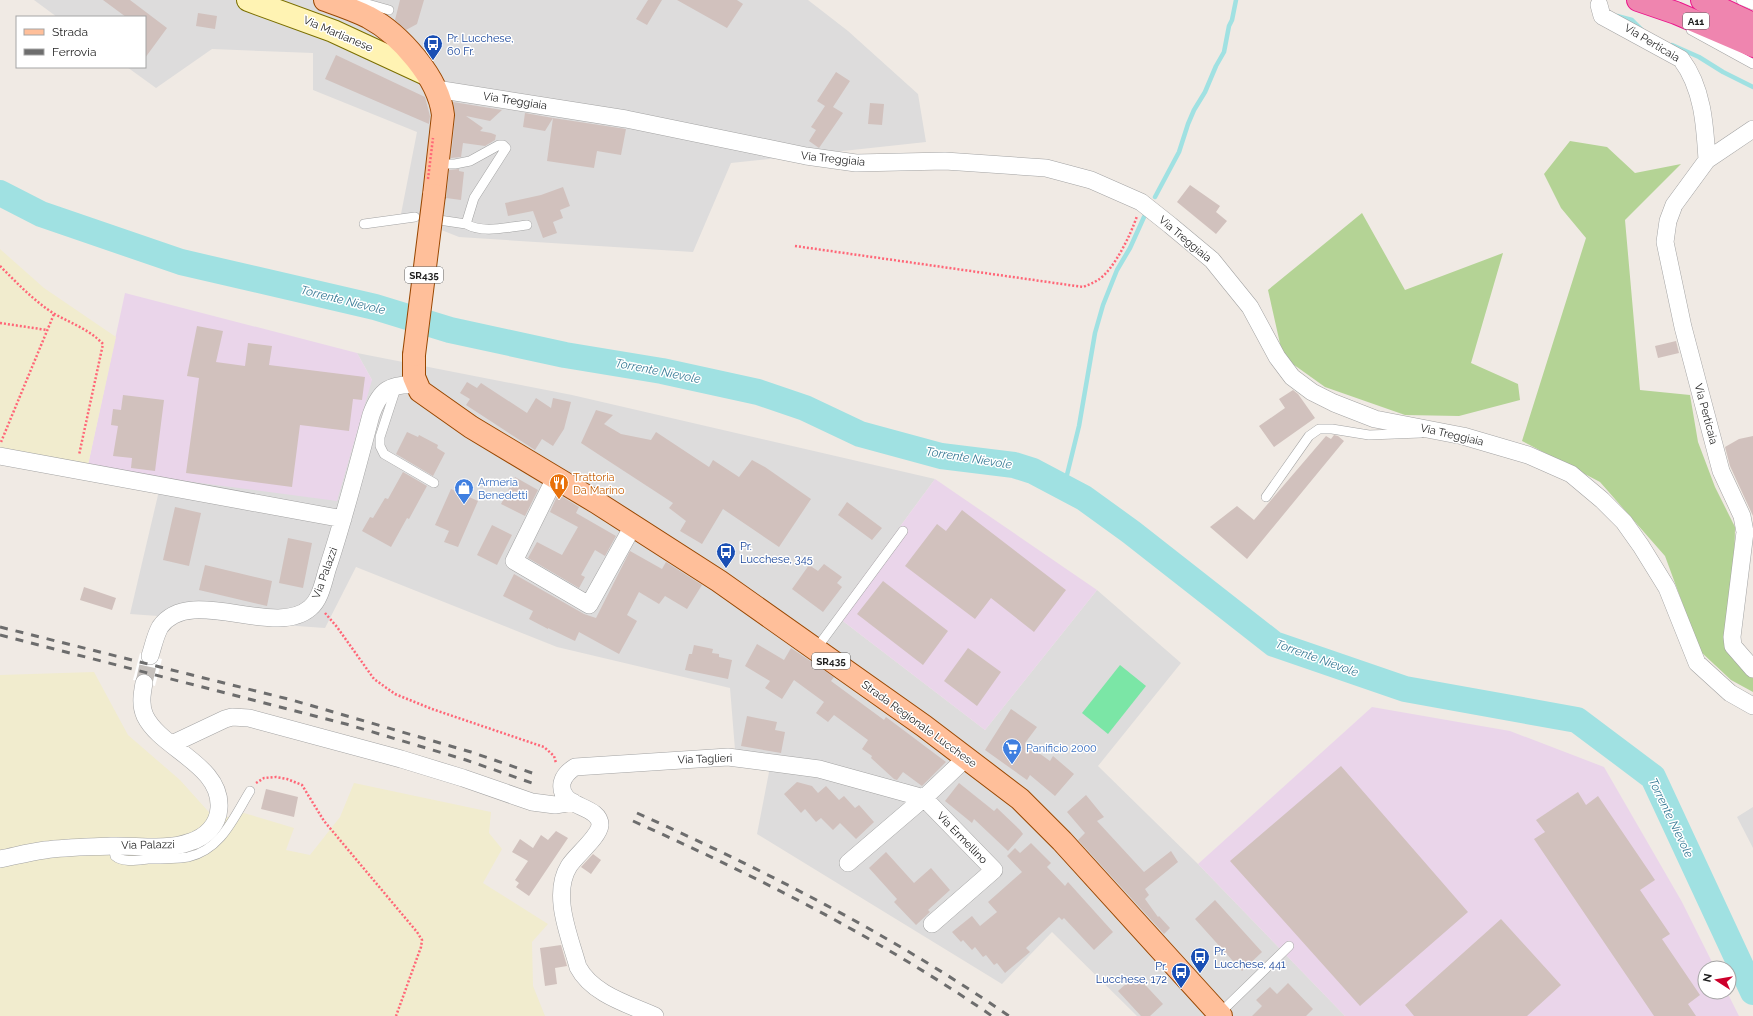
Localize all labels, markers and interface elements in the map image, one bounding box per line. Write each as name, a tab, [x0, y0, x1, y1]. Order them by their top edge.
road number: A11	[1683, 13, 1709, 29]
street label: Via Marlianese	[301, 14, 375, 55]
legend	[16, 16, 146, 68]
street label: Via Perticaia	[1622, 21, 1682, 65]
text: Strada	[52, 25, 88, 39]
place label: Pr. Lucchese, 60 Fr.	[447, 32, 514, 58]
bus stop icon: Pr. Lucchese, 60 Fr.	[422, 33, 444, 61]
text: Ferrovia	[52, 45, 96, 59]
street label: Via Treggiaia	[482, 90, 548, 112]
street label: Via Treggiaia	[800, 149, 866, 169]
street label: Via Treggiaia	[1156, 213, 1214, 265]
road number: SR435	[405, 267, 443, 283]
water label: Torrente Nievole	[299, 283, 387, 317]
water label: Torrente Nievole	[614, 356, 703, 386]
street label: Via Perticaia	[1692, 382, 1720, 446]
street label: Via Treggiaia	[1419, 421, 1485, 449]
water label: Torrente Nievole	[925, 444, 1014, 472]
place label: Trattoria Da Marino	[573, 471, 625, 497]
restaurant icon: Trattoria Da Marino	[548, 472, 570, 500]
place label: Armeria Benedetti	[478, 476, 528, 502]
shop icon: Armeria Benedetti	[453, 477, 475, 505]
place label: Pr. Lucchese, 345	[740, 540, 813, 566]
bus stop icon: Pr. Lucchese, 345	[715, 541, 737, 569]
street label: Via Palazzi	[310, 546, 340, 600]
water label: Torrente Nievole	[1274, 637, 1361, 680]
road number: SR435	[812, 653, 850, 669]
street label: Strada Regionale Lucchese	[859, 678, 980, 770]
supermarket icon: Panificio 2000	[1001, 737, 1023, 765]
place label: Panificio 2000	[1026, 742, 1097, 755]
street label: Via Taglieri	[677, 752, 733, 766]
water label: Torrente Nievole	[1646, 776, 1697, 861]
street label: Via Ermellino	[934, 809, 990, 867]
street label: Via Palazzi	[121, 838, 175, 852]
place label: Pr. Lucchese, 441	[1214, 945, 1286, 971]
bus stop icon: Pr. Lucchese, 441	[1189, 946, 1211, 974]
place label: Pr. Lucchese, 172	[1096, 960, 1167, 986]
north arrow	[1697, 960, 1737, 1000]
bus stop icon: Pr. Lucchese, 172	[1170, 961, 1192, 989]
text: N	[1700, 973, 1715, 983]

